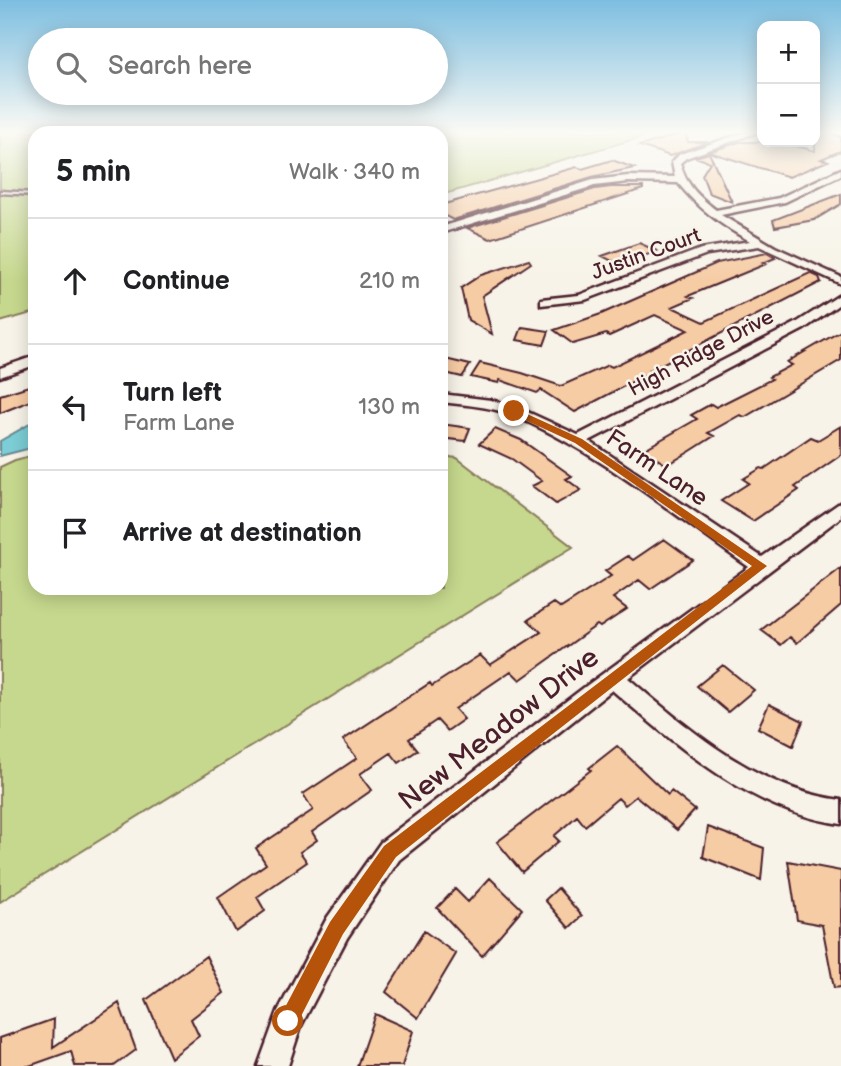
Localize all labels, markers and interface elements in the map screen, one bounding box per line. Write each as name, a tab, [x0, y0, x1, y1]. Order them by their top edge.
map controls	[757, 21, 820, 147]
button: +	[757, 21, 820, 84]
search box	[28, 28, 448, 105]
icon: search	[52, 48, 90, 86]
text: Search here	[108, 51, 252, 82]
button: −	[757, 84, 820, 147]
text: 5 min	[56, 154, 131, 190]
text: Walk · 340 m	[289, 158, 420, 186]
street label: Justin Court	[588, 222, 705, 285]
icon: ahead	[56, 262, 94, 300]
text: Continue	[123, 266, 230, 297]
text: 210 m	[359, 267, 420, 295]
street label: High Ridge Drive	[624, 304, 778, 402]
text: Turn left	[123, 378, 222, 409]
icon: left	[56, 388, 94, 426]
text: 130 m	[358, 393, 420, 421]
route end	[498, 395, 529, 426]
text: Farm Lane	[123, 409, 235, 437]
street label: Farm Lane	[601, 423, 713, 513]
icon: arrive	[56, 514, 94, 552]
text: Arrive at destination	[123, 518, 362, 549]
street label: New Meadow Drive	[392, 641, 606, 817]
route start	[272, 1005, 303, 1036]

